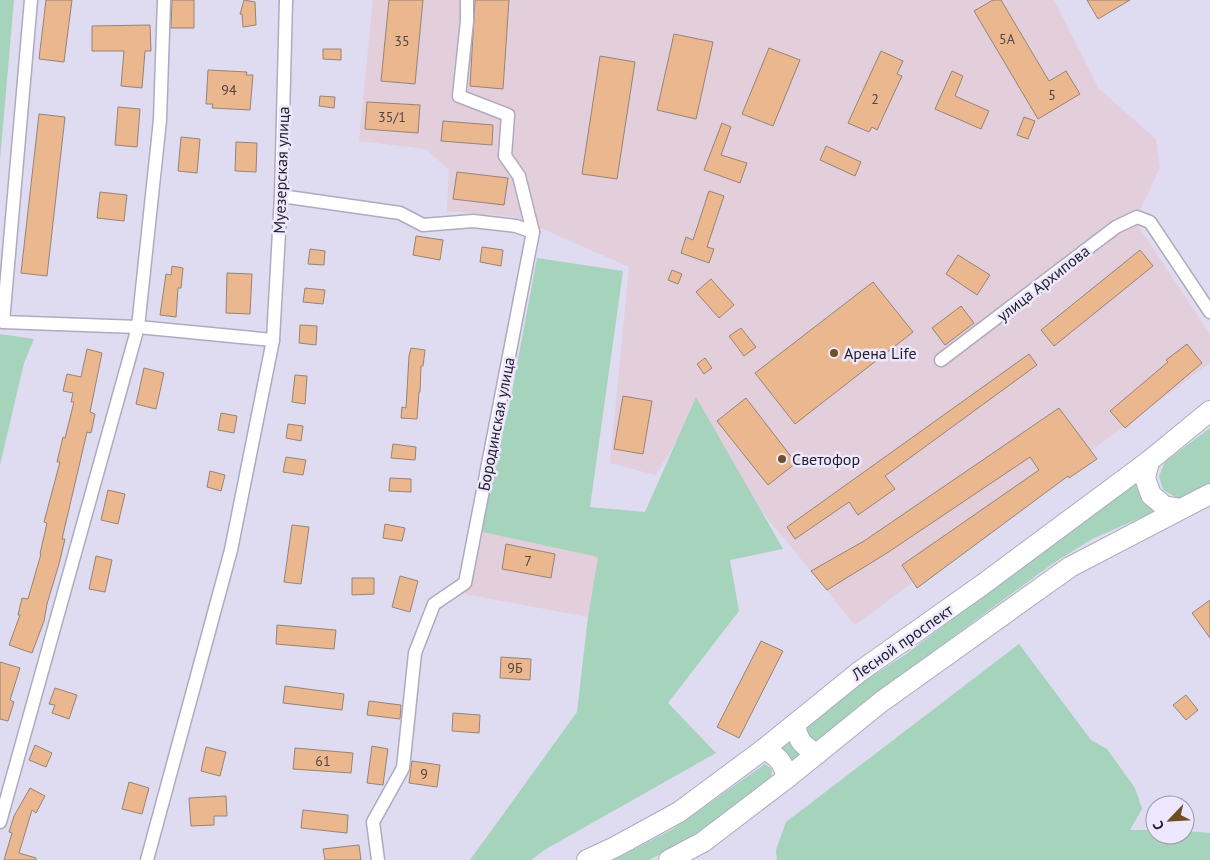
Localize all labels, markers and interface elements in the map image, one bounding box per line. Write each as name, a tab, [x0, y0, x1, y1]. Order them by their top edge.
house number: 5А	[999, 30, 1016, 48]
house number: 35	[394, 32, 410, 50]
house number: 94	[221, 81, 237, 99]
house number: 5	[1048, 86, 1056, 104]
house number: 2	[871, 90, 879, 108]
street label: Муезерская улица	[269, 106, 293, 234]
house number: 35/1	[378, 108, 406, 126]
street label: улица Архипова	[993, 241, 1093, 325]
place label: Арена Life	[844, 343, 917, 363]
marker: Арена Life	[828, 347, 840, 359]
street label: Бородинская улица	[473, 355, 519, 493]
place label: Светофор	[792, 449, 860, 469]
marker: Светофор	[776, 453, 788, 465]
house number: 7	[524, 552, 532, 570]
street label: Лесной проспект	[847, 599, 957, 685]
house number: 9Б	[507, 659, 523, 677]
house number: 61	[315, 752, 331, 770]
house number: 9	[420, 765, 428, 783]
north arrow	[1145, 795, 1195, 845]
text: С	[1148, 818, 1168, 833]

